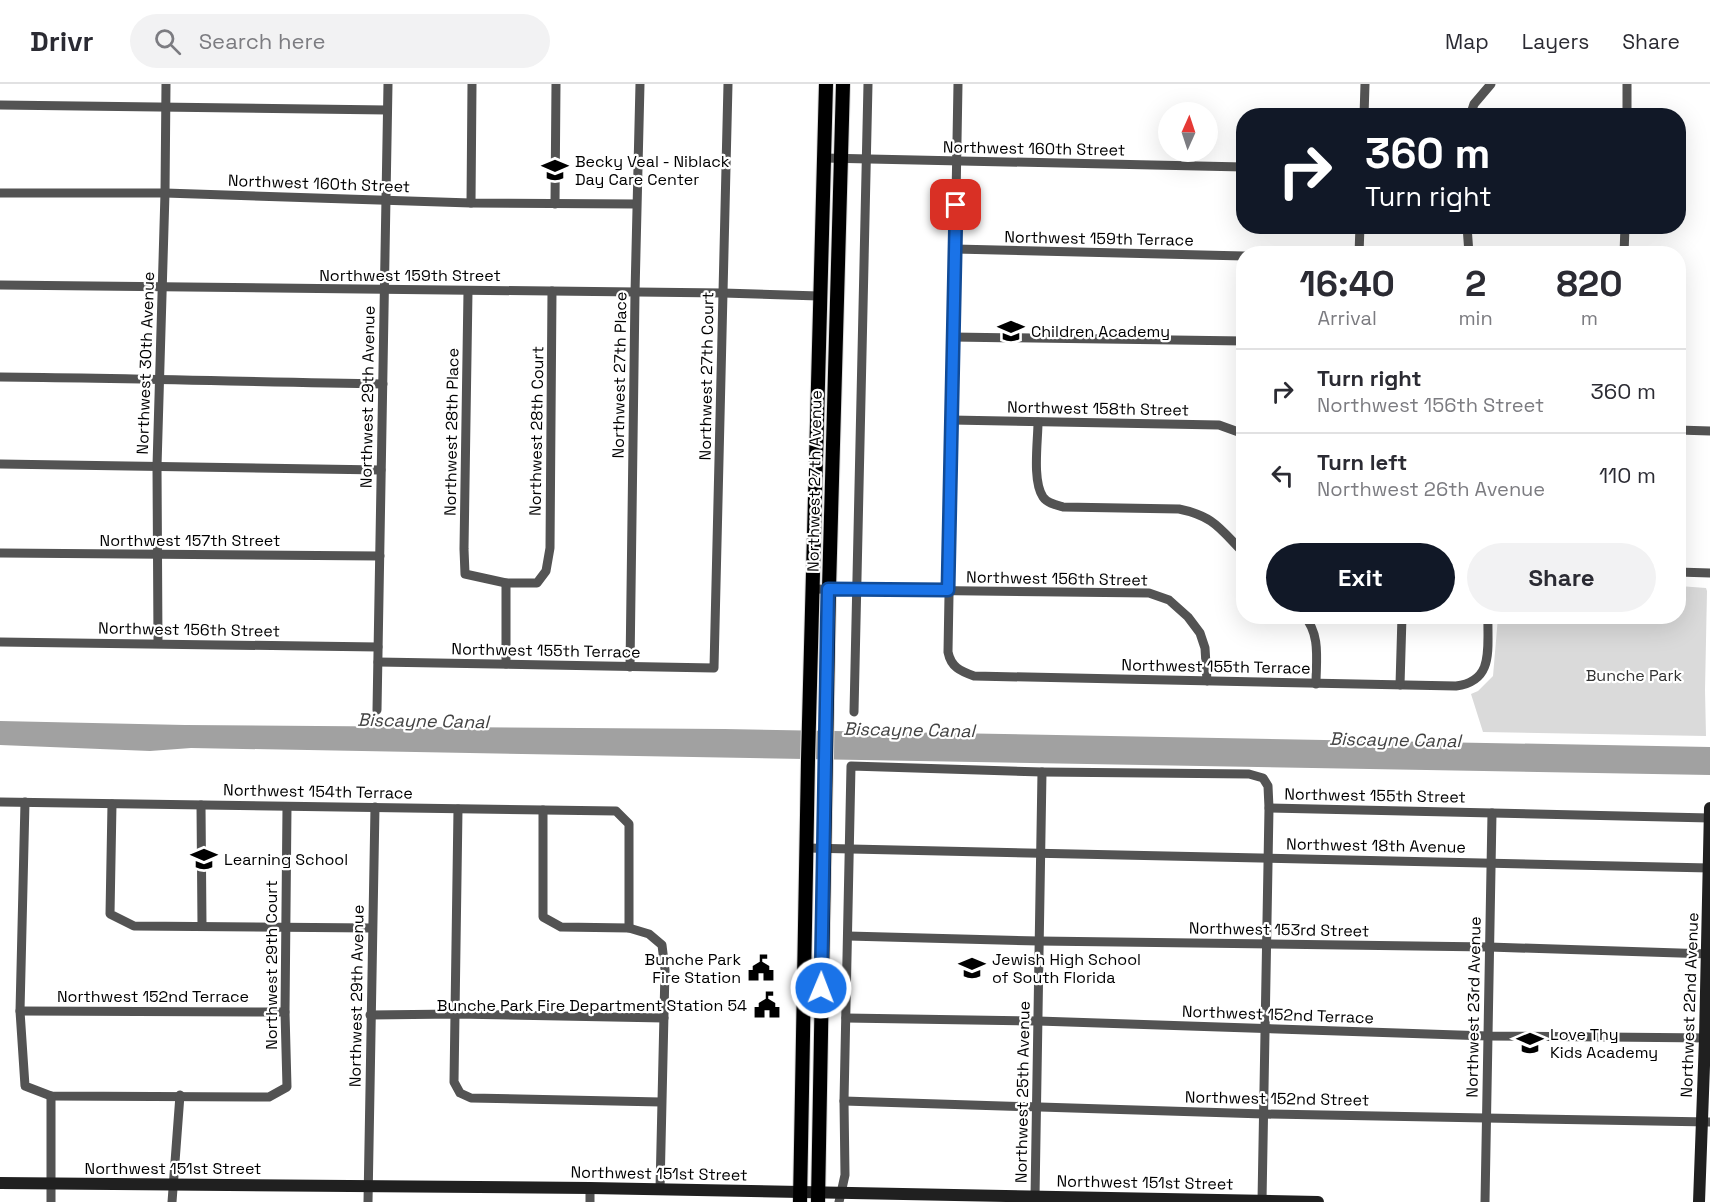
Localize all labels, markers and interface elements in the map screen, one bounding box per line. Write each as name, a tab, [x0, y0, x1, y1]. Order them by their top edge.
search box	[130, 14, 550, 68]
text: Drivr	[30, 23, 94, 59]
icon: search	[151, 25, 184, 58]
text: Search here	[199, 27, 325, 55]
text: Map	[1445, 28, 1489, 55]
text: Layers	[1522, 28, 1589, 55]
text: Share	[1622, 28, 1680, 55]
north arrow	[1158, 102, 1218, 162]
map controls	[1158, 102, 1218, 162]
text: 360 m	[1365, 127, 1490, 180]
icon: right	[1266, 132, 1344, 210]
street label: Northwest 160th Street	[943, 136, 1125, 161]
place label: Becky Veal - Niblack Day Care Center	[575, 151, 730, 190]
school or university icon: Becky Veal - Niblack Day Care Center	[540, 155, 570, 185]
street label: Northwest 160th Street	[227, 170, 410, 197]
pin	[930, 179, 981, 230]
text: Turn right	[1365, 179, 1492, 214]
icon: arrive	[939, 188, 972, 221]
street label: Northwest 159th Terrace	[1004, 226, 1194, 251]
text: 16:40	[1299, 261, 1395, 307]
text: 2	[1465, 261, 1486, 307]
text: 820	[1556, 261, 1623, 307]
street label: Northwest 159th Street	[319, 265, 501, 286]
street label: Northwest 30th Avenue	[132, 271, 159, 455]
street label: Northwest 27th Place	[608, 291, 631, 459]
street label: Northwest 27th Court	[695, 292, 718, 461]
text: Arrival	[1317, 305, 1377, 331]
text: min	[1458, 305, 1493, 331]
text: m	[1581, 305, 1598, 331]
street label: Northwest 29th Avenue	[355, 306, 380, 488]
school or university icon: Children Academy	[996, 316, 1026, 346]
place label: Children Academy	[1031, 321, 1170, 342]
street label: Northwest 28th Court	[525, 346, 548, 516]
street label: Northwest 28th Place	[440, 348, 463, 516]
text: Turn right	[1317, 364, 1422, 392]
icon: right	[1266, 375, 1299, 408]
text: 360 m	[1591, 377, 1656, 405]
street label: Northwest 27th Avenue	[802, 390, 827, 572]
text: Northwest 156th Street	[1317, 392, 1544, 418]
street label: Northwest 158th Street	[1007, 396, 1189, 421]
text: Turn left	[1317, 448, 1407, 476]
icon: left	[1266, 459, 1299, 492]
text: 110 m	[1599, 461, 1656, 489]
text: Northwest 26th Avenue	[1317, 476, 1545, 502]
street label: Northwest 157th Street	[100, 530, 280, 551]
button: Exit	[1266, 543, 1455, 612]
button: Share	[1467, 543, 1656, 612]
street label: Northwest 156th Street	[966, 566, 1148, 591]
street label: Northwest 156th Street	[98, 617, 280, 642]
street label: Northwest 155th Terrace	[451, 638, 641, 663]
street label: Northwest 155th Terrace	[1121, 654, 1311, 679]
park label: Bunche Park	[1586, 665, 1683, 686]
water label: Biscayne Canal	[357, 708, 492, 733]
water label: Biscayne Canal	[843, 717, 978, 742]
water label: Biscayne Canal	[1329, 727, 1464, 752]
street label: Northwest 154th Terrace	[223, 779, 413, 804]
street label: Northwest 155th Street	[1284, 783, 1466, 808]
street label: Northwest 18th Avenue	[1286, 833, 1466, 858]
school or university icon: Learning School	[189, 844, 219, 874]
place label: Learning School	[224, 849, 348, 870]
street label: Northwest 29th Court	[261, 880, 282, 1050]
street label: Northwest 29th Avenue	[344, 905, 369, 1087]
street label: Northwest 22nd Avenue	[1676, 912, 1703, 1098]
street label: Northwest 23rd Avenue	[1461, 916, 1486, 1098]
street label: Northwest 153rd Street	[1189, 917, 1369, 942]
place label: Bunche Park Fire Station	[645, 949, 741, 988]
place label: Jewish High School of South Florida	[992, 949, 1141, 988]
public building icon: Bunche Park Fire Station	[746, 953, 776, 983]
school or university icon: Jewish High School of South Florida	[957, 953, 987, 983]
position arrow	[789, 956, 853, 1020]
street label: Northwest 152nd Terrace	[57, 986, 249, 1007]
public building icon: Bunche Park Fire Department Station 54	[752, 990, 782, 1020]
place label: Bunche Park Fire Department Station 54	[437, 995, 747, 1016]
street label: Northwest 25th Avenue	[1010, 1001, 1035, 1183]
street label: Northwest 152nd Terrace	[1182, 1001, 1374, 1028]
place label: Love Thy Kids Academy	[1550, 1024, 1658, 1063]
school or university icon: Love Thy Kids Academy	[1515, 1028, 1545, 1058]
street label: Northwest 152nd Street	[1185, 1086, 1369, 1111]
street label: Northwest 151st Street	[85, 1158, 261, 1179]
street label: Northwest 151st Street	[570, 1161, 748, 1186]
street label: Northwest 151st Street	[1056, 1170, 1234, 1195]

